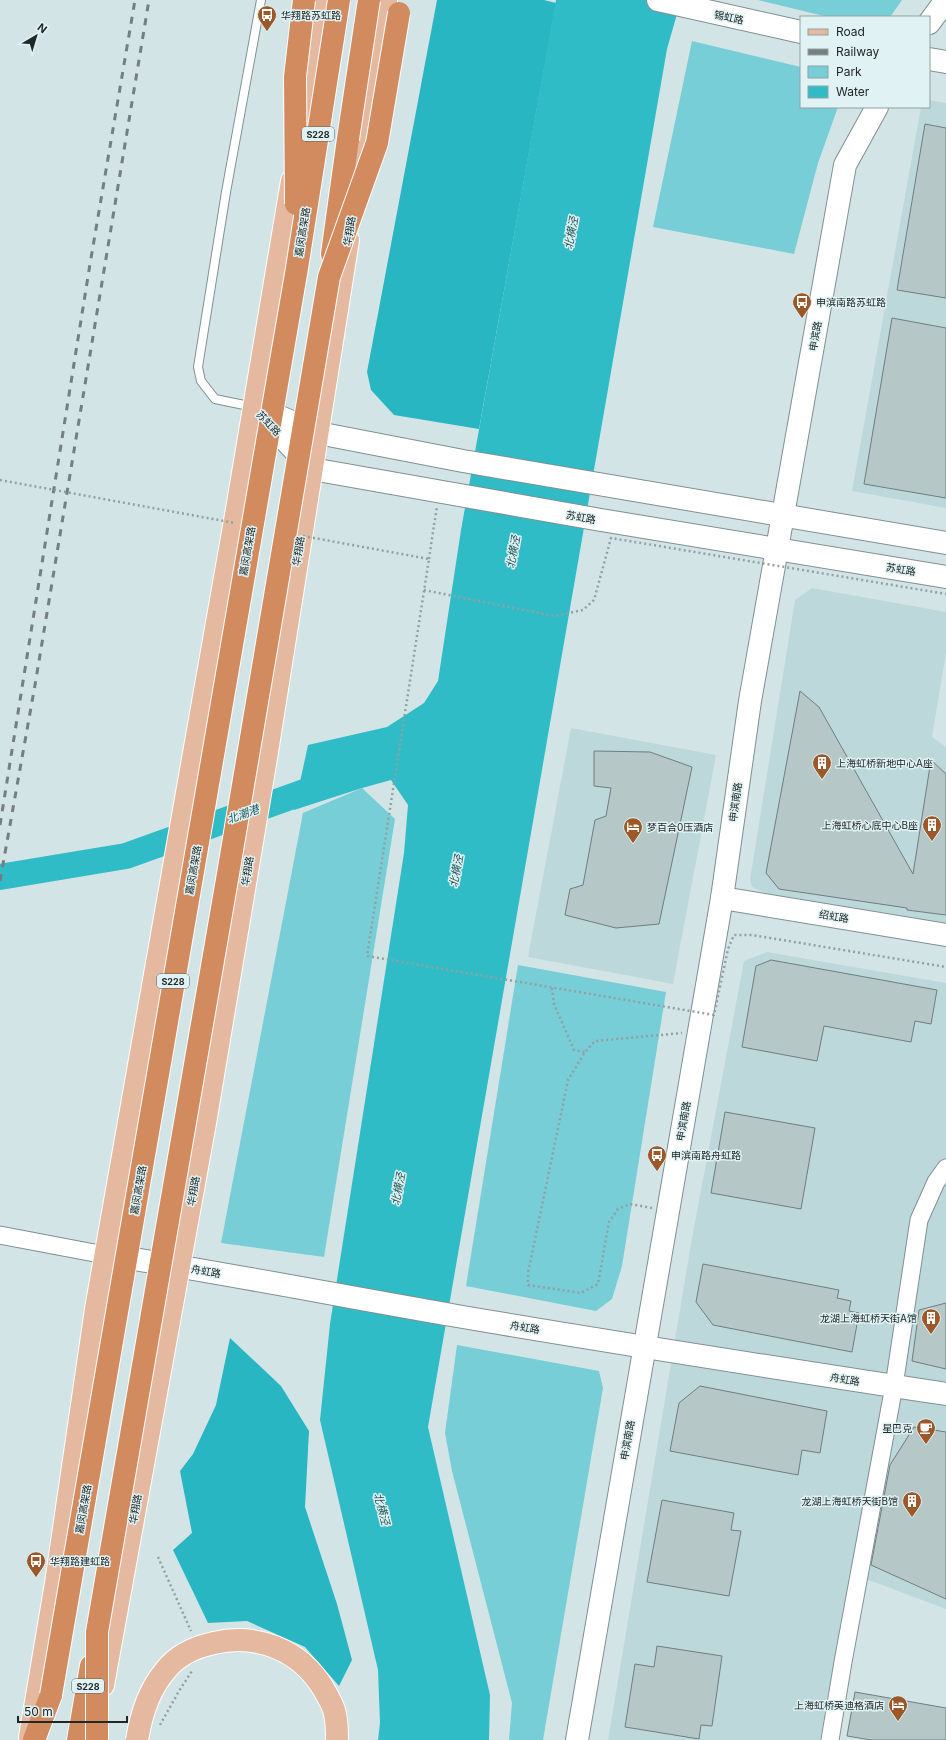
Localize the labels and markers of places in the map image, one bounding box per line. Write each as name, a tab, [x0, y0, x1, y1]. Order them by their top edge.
bus stop icon: 华翔路苏虹路	[256, 4, 278, 32]
place label: 华翔路苏虹路	[281, 9, 341, 21]
bus stop icon: 申滨南路苏虹路	[791, 291, 813, 319]
place label: 申滨南路苏虹路	[816, 296, 886, 308]
building icon: 上海虹桥新地中心A座	[811, 752, 833, 780]
place label: 上海虹桥新地中心A座	[836, 757, 933, 769]
building icon: 上海虹桥心底中心B座	[921, 814, 943, 842]
hotel icon: 梦百合0压酒店	[622, 816, 644, 844]
place label: 上海虹桥心底中心B座	[821, 819, 918, 831]
place label: 梦百合0压酒店	[647, 821, 713, 833]
bus stop icon: 申滨南路舟虹路	[646, 1144, 668, 1172]
place label: 申滨南路舟虹路	[671, 1149, 741, 1161]
building icon: 龙湖上海虹桥天街A馆	[920, 1307, 942, 1335]
place label: 龙湖上海虹桥天街A馆	[820, 1312, 917, 1324]
cafe icon: 星巴克	[915, 1417, 937, 1445]
place label: 星巴克	[882, 1422, 912, 1434]
building icon: 龙湖上海虹桥天街B馆	[901, 1490, 923, 1518]
place label: 龙湖上海虹桥天街B馆	[801, 1495, 898, 1507]
bus stop icon: 华翔路建虹路	[25, 1550, 47, 1578]
place label: 华翔路建虹路	[50, 1555, 110, 1567]
hotel icon: 上海虹桥英迪格酒店	[887, 1694, 909, 1722]
place label: 上海虹桥英迪格酒店	[794, 1699, 884, 1711]

